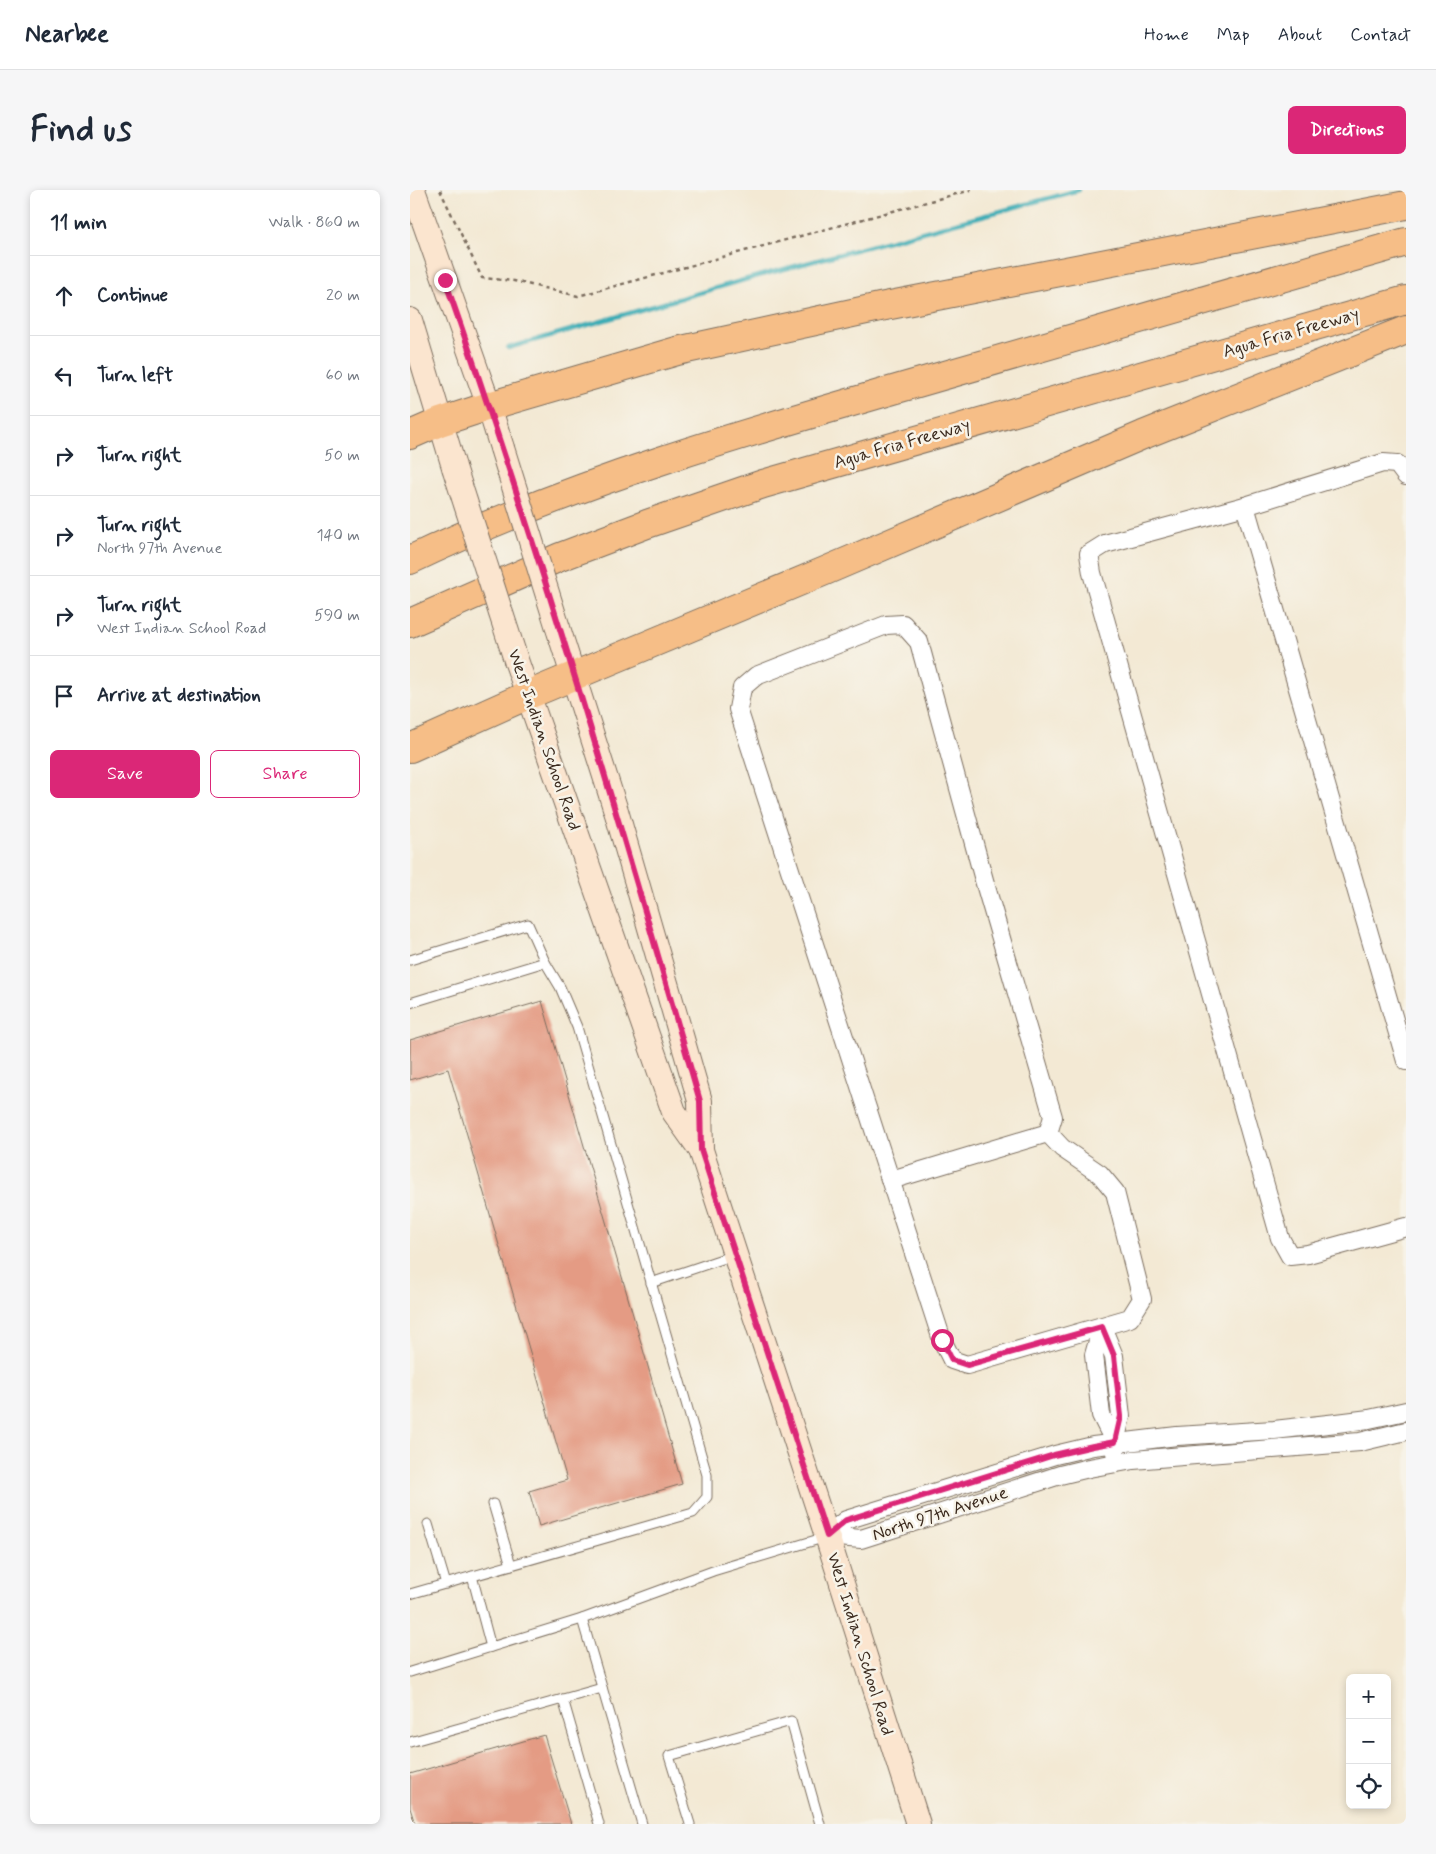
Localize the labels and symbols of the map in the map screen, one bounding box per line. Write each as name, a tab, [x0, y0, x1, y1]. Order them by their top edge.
route end	[434, 269, 457, 292]
street label: Agua Fria Freeway	[1220, 302, 1362, 364]
street label: Agua Fria Freeway	[831, 413, 973, 475]
street label: West Indian School Road	[502, 646, 586, 834]
route start	[931, 1329, 954, 1352]
street label: North 97th Avenue	[869, 1481, 1011, 1547]
street label: West Indian School Road	[821, 1549, 899, 1739]

